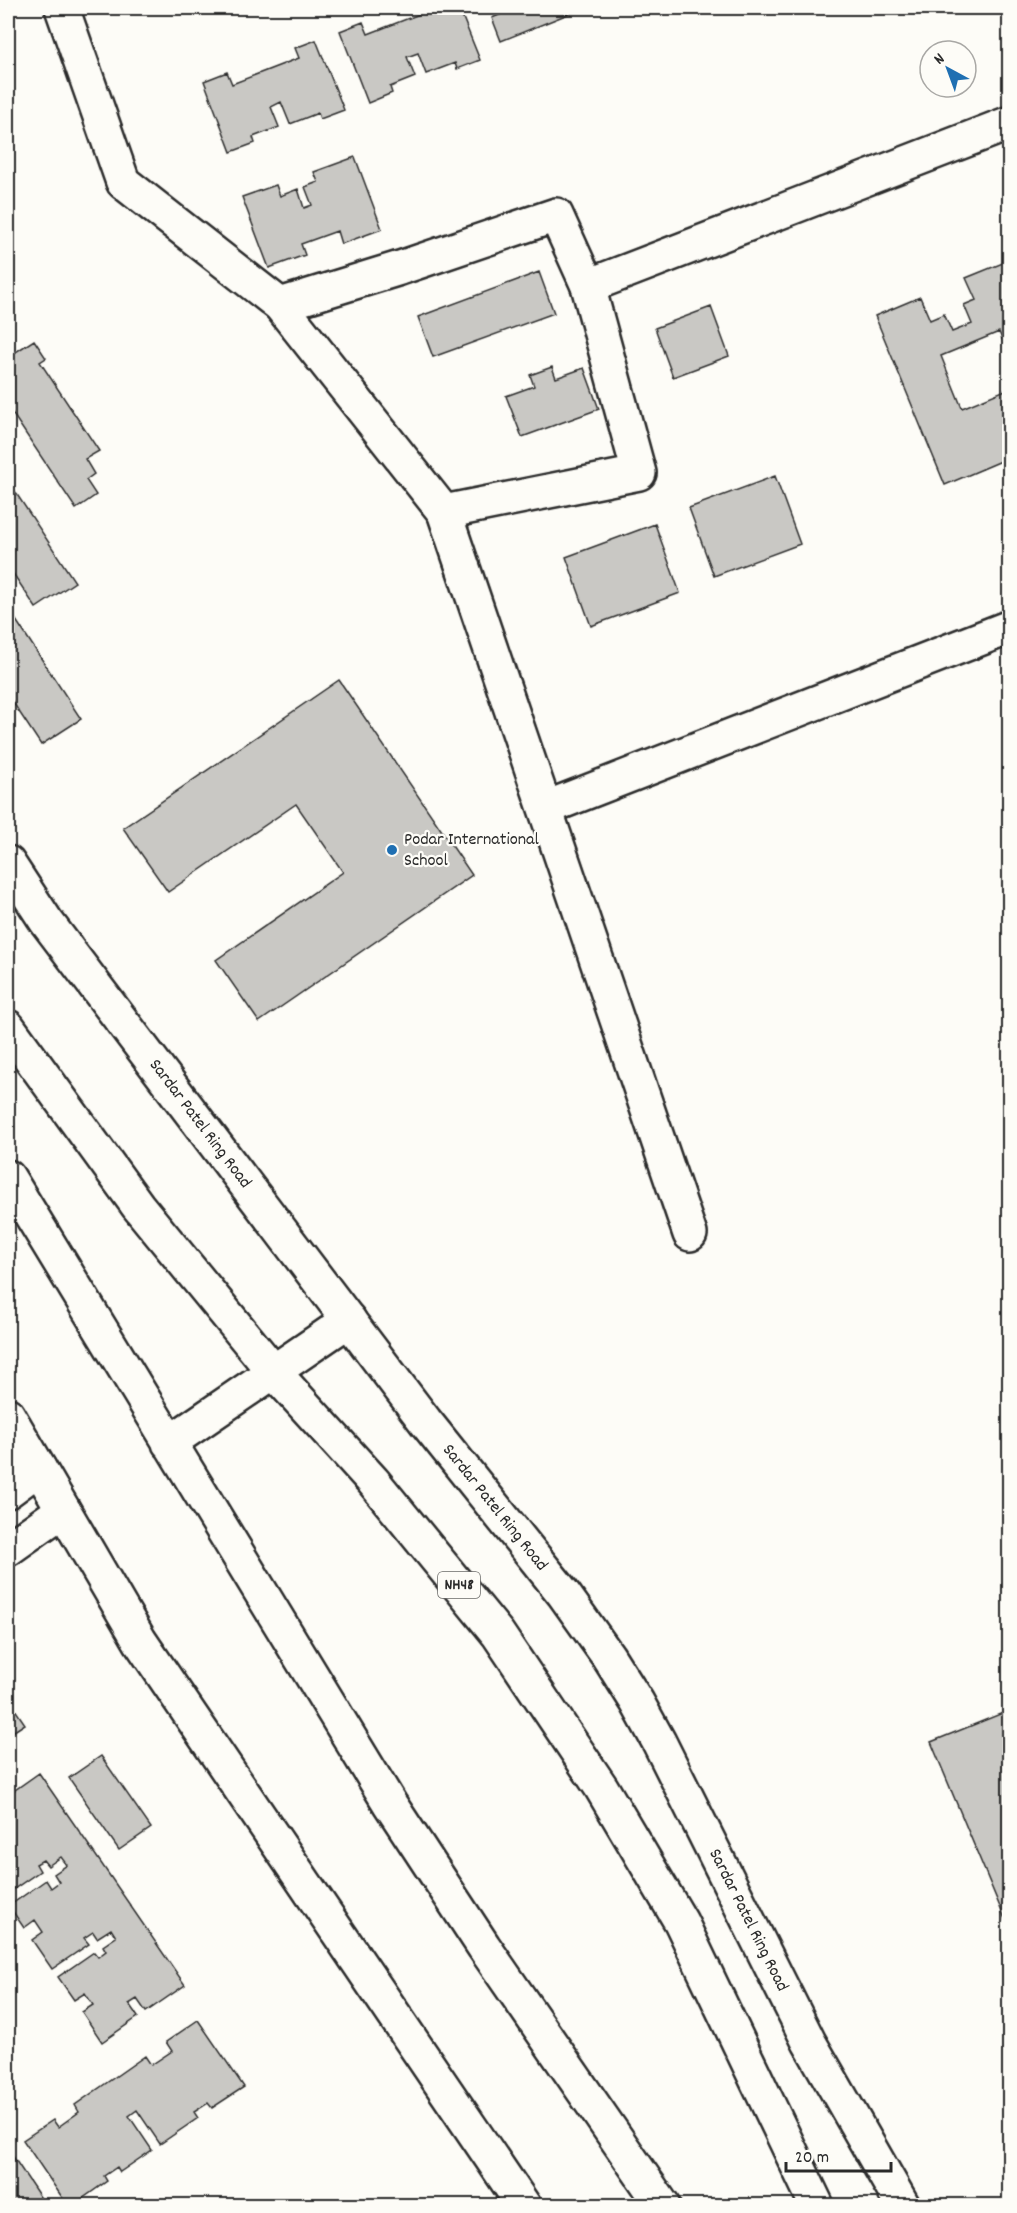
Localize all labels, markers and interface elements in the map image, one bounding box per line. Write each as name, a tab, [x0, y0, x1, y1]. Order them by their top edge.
north arrow	[918, 39, 978, 99]
text: N	[929, 48, 950, 71]
place label: Podar International School	[404, 828, 539, 874]
marker: Podar International School	[385, 843, 399, 857]
street label: Sardar Patel Ring Road	[143, 1054, 257, 1194]
street label: Sardar Patel Ring Road	[436, 1439, 553, 1577]
road number: NH48	[438, 1572, 480, 1598]
street label: Sardar Patel Ring Road	[702, 1845, 794, 1996]
scale bar	[786, 2135, 891, 2173]
text: 20 m	[795, 2146, 829, 2171]

